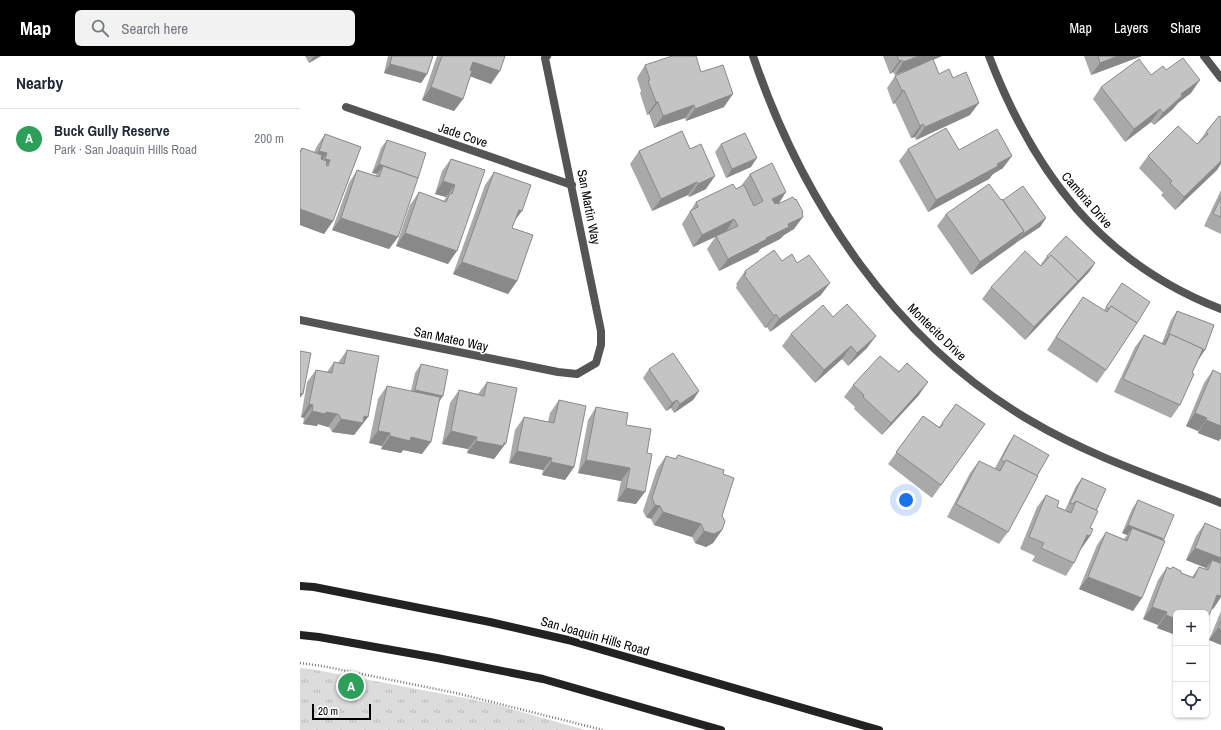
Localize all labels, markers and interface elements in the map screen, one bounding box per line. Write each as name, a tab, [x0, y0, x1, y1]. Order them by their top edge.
search box	[75, 10, 355, 46]
text: Map	[20, 15, 51, 41]
icon: search	[89, 17, 111, 39]
text: Search here	[121, 18, 188, 39]
text: Map	[1070, 19, 1092, 37]
text: Layers	[1114, 19, 1148, 37]
text: Share	[1170, 19, 1201, 37]
text: Nearby	[16, 71, 63, 94]
street label: Jade Cove	[436, 119, 490, 151]
text: Buck Gully Reserve	[54, 120, 170, 141]
text: A	[25, 130, 33, 147]
text: 200 m	[254, 130, 284, 147]
text: Park · San Joaquin Hills Road	[54, 141, 197, 158]
street label: San Martin Way	[573, 168, 605, 247]
street label: Cambria Drive	[1058, 168, 1116, 232]
street label: Montecito Drive	[904, 300, 970, 364]
street label: San Mateo Way	[412, 323, 490, 355]
your location	[896, 490, 916, 510]
map controls	[1173, 610, 1209, 718]
button: +	[1173, 610, 1209, 646]
street label: San Joaquin Hills Road	[539, 612, 651, 660]
button: −	[1173, 646, 1209, 682]
pin: A	[338, 671, 364, 701]
button: locate	[1173, 682, 1209, 718]
scale bar	[312, 702, 371, 721]
text: 20 m	[318, 704, 338, 718]

